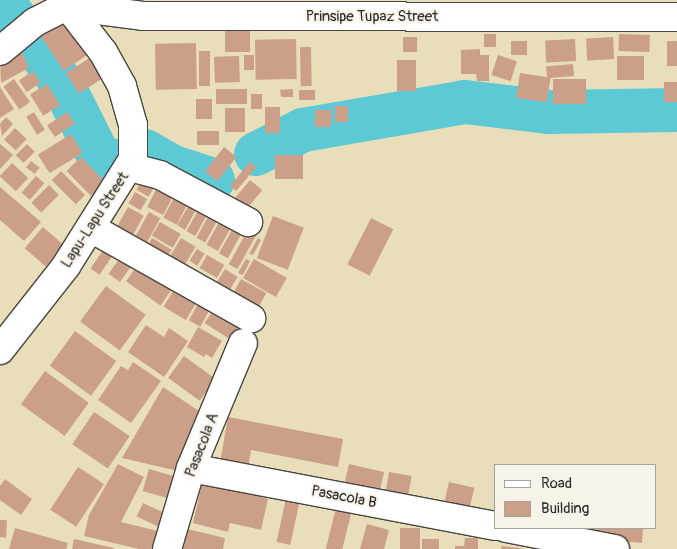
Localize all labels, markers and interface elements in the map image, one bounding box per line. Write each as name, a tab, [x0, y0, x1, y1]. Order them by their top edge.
street label: Prinsipe Tupaz Street	[306, 8, 438, 26]
street label: Lapu-Lapu Street	[57, 169, 133, 271]
street label: Pasacola A	[181, 410, 223, 480]
legend	[494, 464, 657, 529]
text: Road	[541, 474, 572, 493]
street label: Pasacola B	[310, 482, 378, 512]
text: Building	[541, 499, 589, 518]

